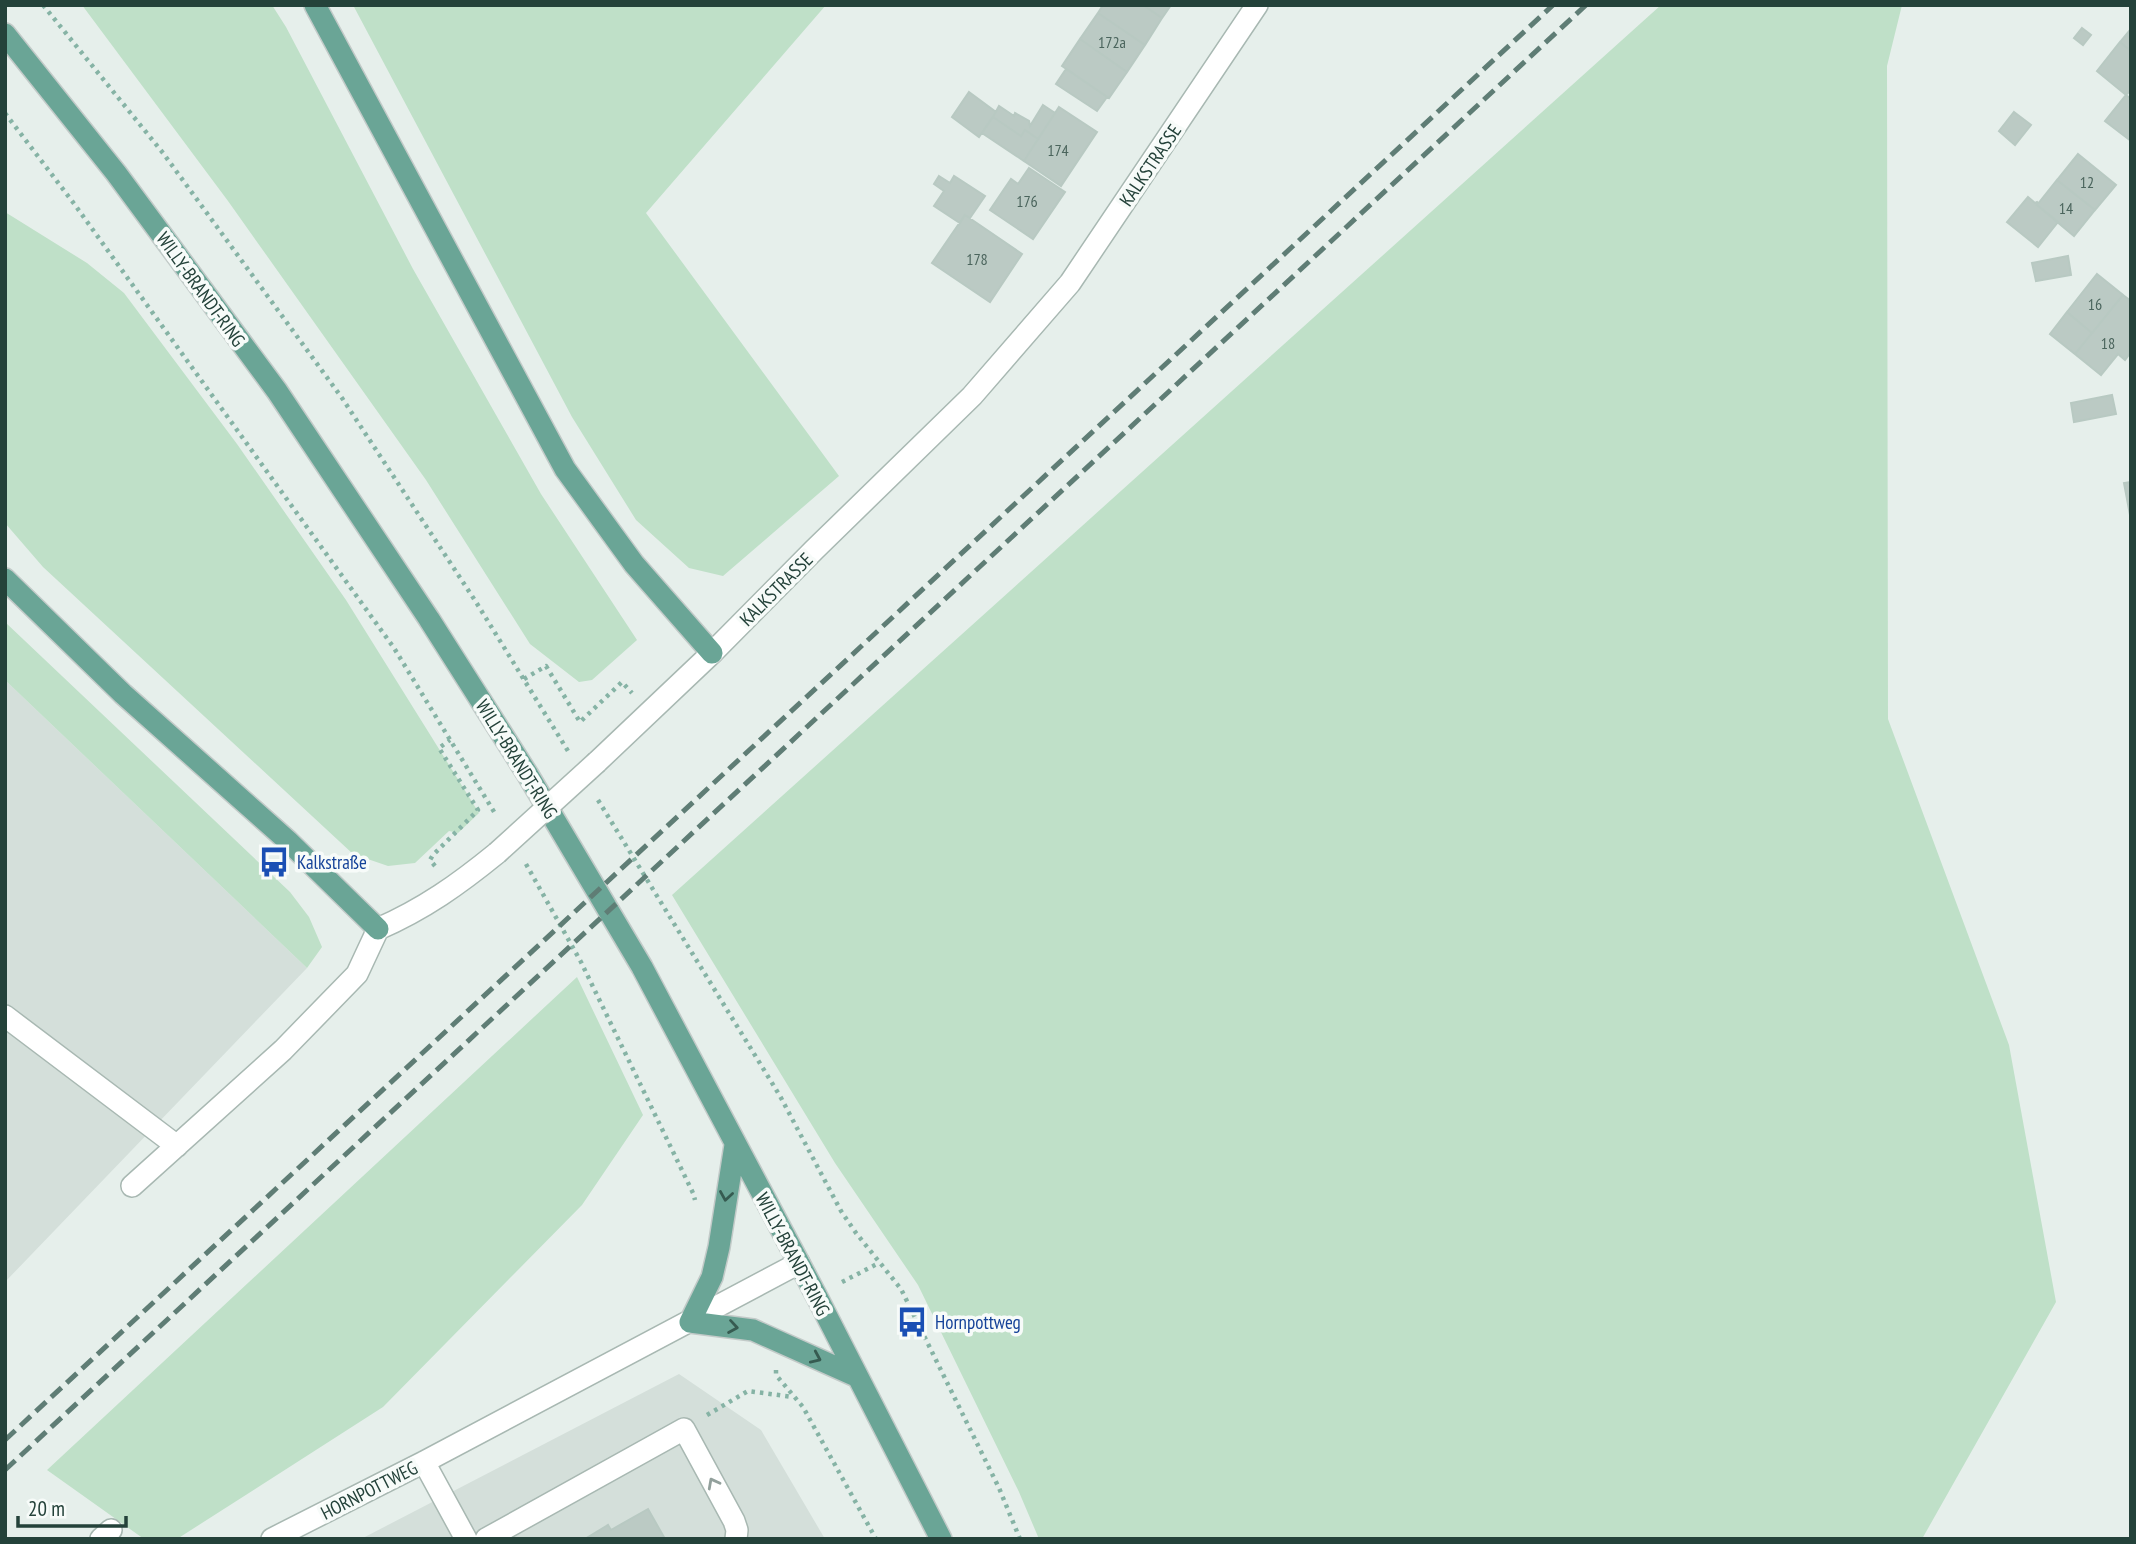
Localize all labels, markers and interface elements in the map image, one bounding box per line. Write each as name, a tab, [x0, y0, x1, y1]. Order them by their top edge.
house number: 172a	[1098, 32, 1126, 52]
street label: KALKSTRASSE	[1114, 119, 1186, 211]
house number: 174	[1047, 140, 1069, 160]
house number: 12	[2080, 172, 2094, 192]
house number: 176	[1016, 191, 1038, 211]
house number: 14	[2059, 198, 2073, 218]
street label: WILLY-BRANDT-RING	[151, 227, 251, 351]
house number: 178	[966, 249, 988, 269]
house number: 16	[2088, 294, 2102, 314]
house number: 18	[2101, 333, 2115, 353]
street label: KALKSTRASSE	[734, 547, 818, 631]
street label: WILLY-BRANDT-RING	[471, 695, 563, 823]
bus stop icon: Kalkstraße	[257, 845, 291, 879]
place label: Kalkstraße	[297, 850, 367, 874]
street label: WILLY-BRANDT-RING	[751, 1188, 835, 1320]
one-way arrow	[719, 1190, 734, 1202]
bus stop icon: Hornpottweg	[895, 1305, 929, 1339]
place label: Hornpottweg	[935, 1310, 1021, 1334]
one-way arrow	[727, 1319, 739, 1334]
one-way arrow	[809, 1350, 821, 1364]
street label: HORNPOTTWEG	[317, 1455, 421, 1525]
one-way arrow	[708, 1478, 722, 1490]
scale bar	[18, 1484, 126, 1528]
text: 20 m	[28, 1495, 65, 1522]

